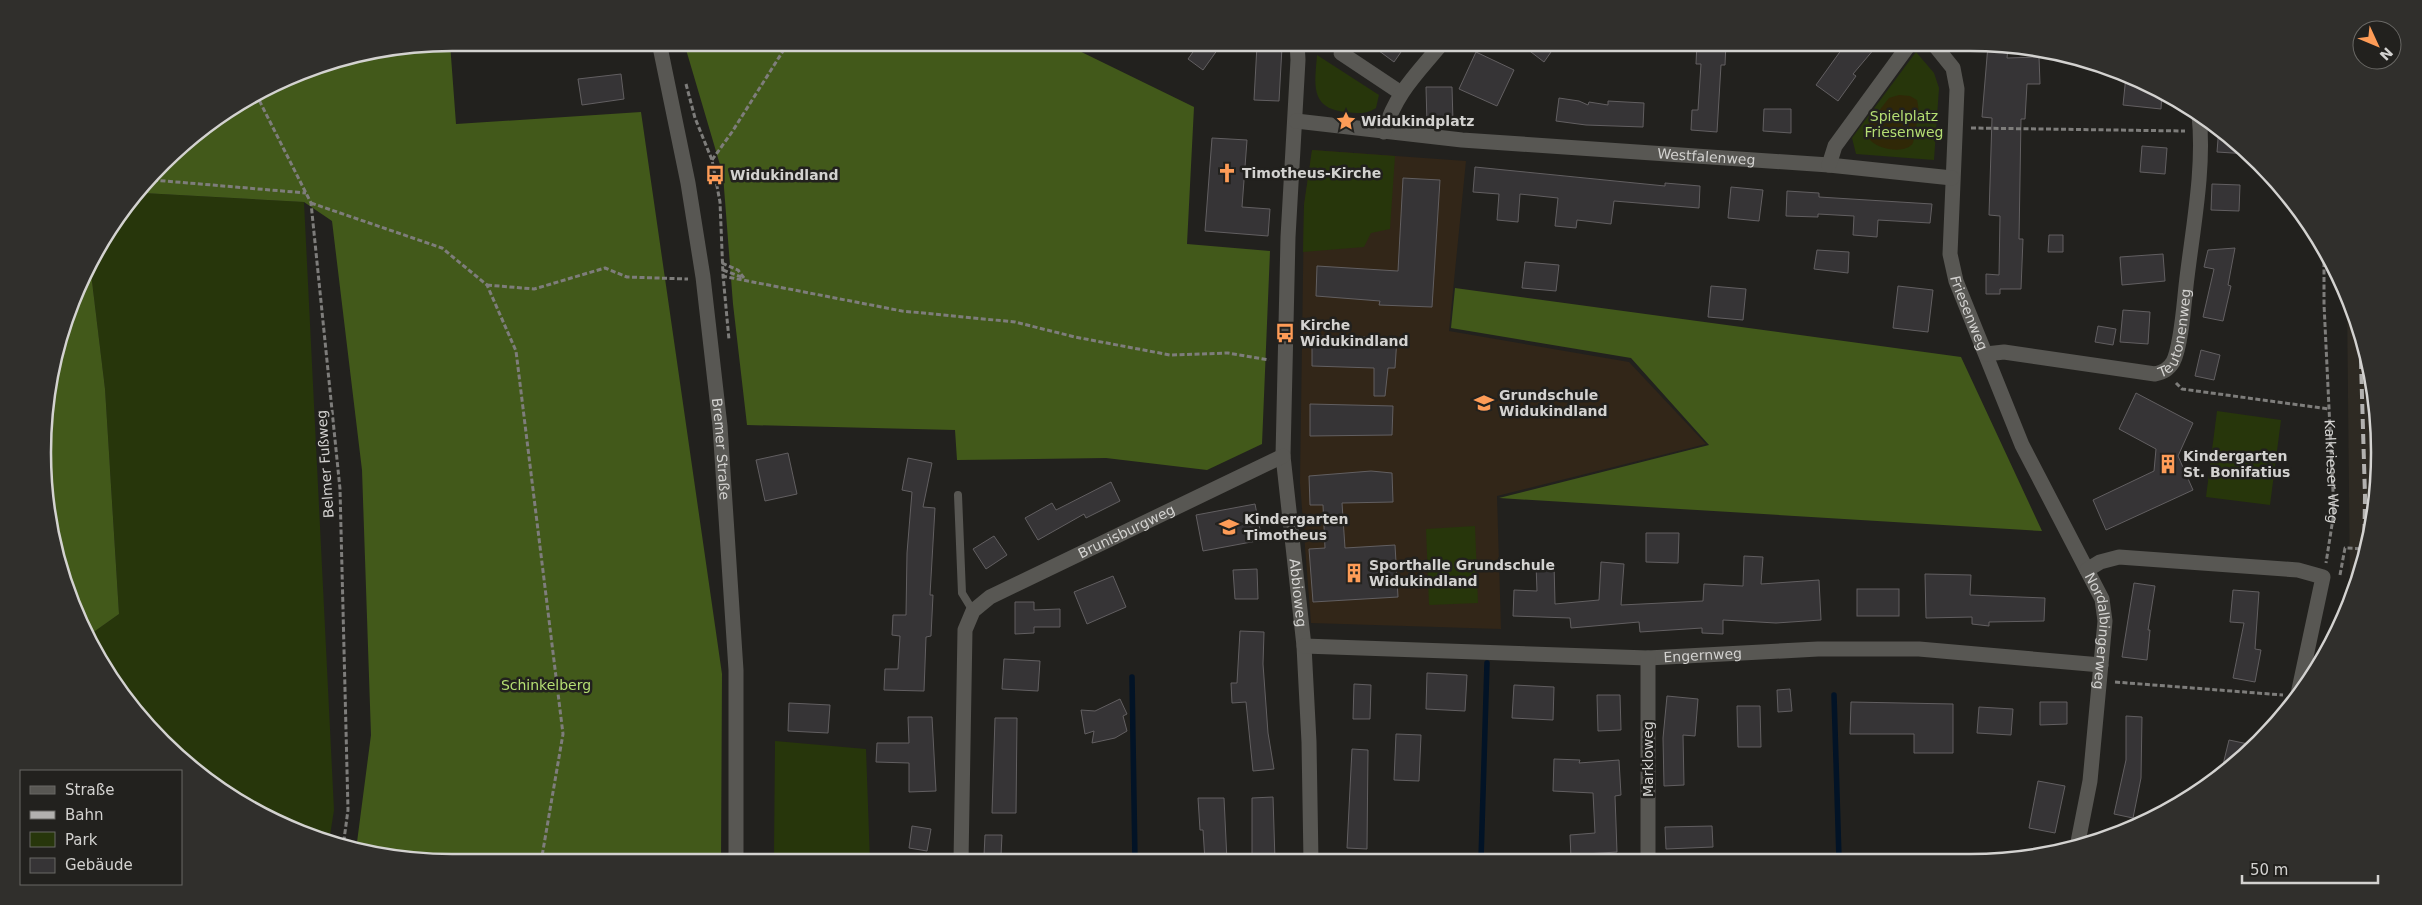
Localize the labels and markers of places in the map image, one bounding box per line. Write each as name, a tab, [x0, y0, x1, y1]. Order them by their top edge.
place icon: Widukindplatz	[1335, 110, 1357, 132]
place label: Widukindplatz	[1361, 113, 1474, 129]
church icon: Timotheus-Kirche	[1216, 162, 1238, 184]
bus stop icon: Widukindland	[704, 164, 726, 186]
place label: Timotheus-Kirche	[1242, 165, 1381, 181]
place label: Widukindland	[730, 167, 839, 183]
place label: Kirche Widukindland	[1300, 317, 1409, 349]
bus stop icon: Kirche Widukindland	[1274, 322, 1296, 344]
place label: Grundschule Widukindland	[1499, 387, 1608, 419]
school or university icon: Grundschule Widukindland	[1473, 392, 1495, 414]
place label: Kindergarten St. Bonifatius	[2183, 448, 2290, 480]
building icon: Kindergarten St. Bonifatius	[2157, 453, 2179, 475]
place label: Kindergarten Timotheus	[1244, 511, 1349, 543]
school or university icon: Kindergarten Timotheus	[1218, 516, 1240, 538]
place label: Sporthalle Grundschule Widukindland	[1369, 557, 1555, 589]
building icon: Sporthalle Grundschule Widukindland	[1343, 562, 1365, 584]

